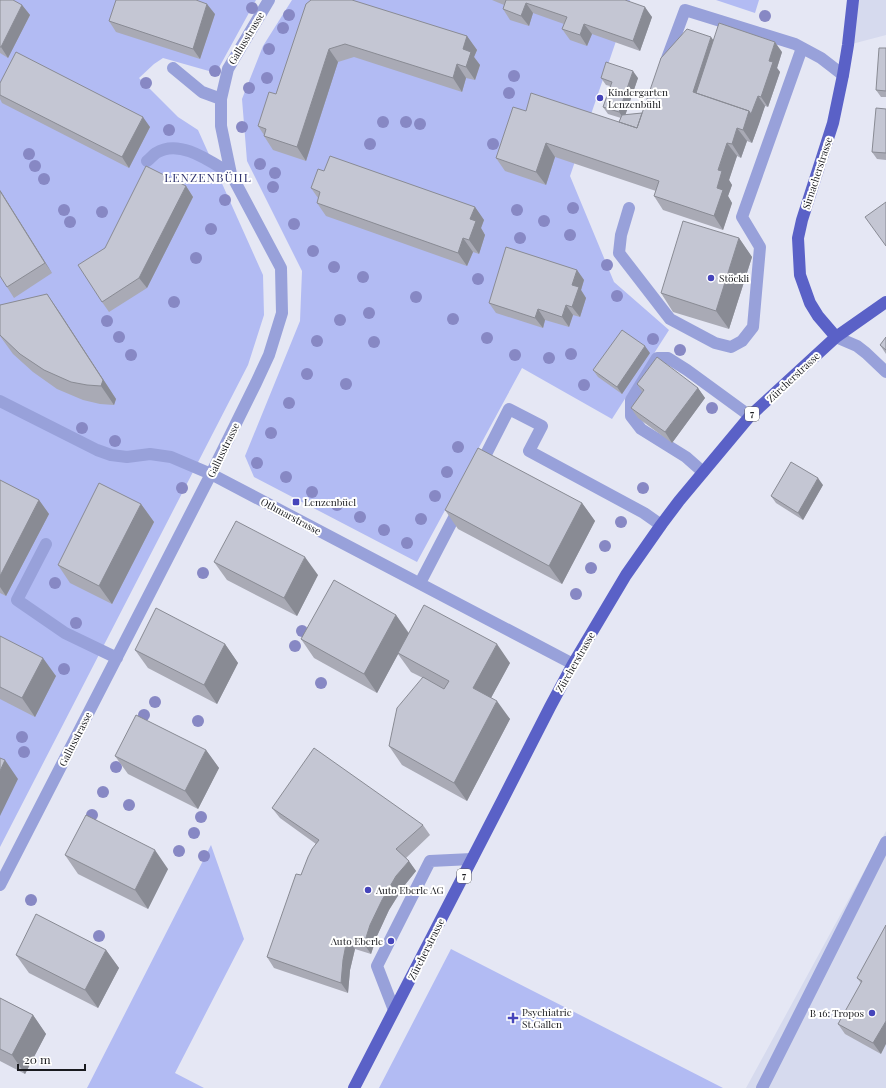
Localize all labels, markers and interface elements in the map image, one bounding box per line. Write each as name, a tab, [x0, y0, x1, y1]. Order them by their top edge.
street label: Gallusstrasse	[225, 9, 267, 67]
place label: Kindergarten Lenzenbühl	[608, 85, 668, 111]
marker: Kindergarten Lenzenbühl	[595, 93, 605, 103]
street label: Sirnacherstrasse	[799, 135, 835, 211]
district label: LENZENBÜHL	[164, 169, 252, 185]
place label: Stöckli	[719, 271, 749, 285]
marker: Stöckli	[706, 273, 716, 283]
street label: Zürcherstrasse	[763, 349, 823, 405]
road number: 7	[745, 407, 759, 421]
street label: Gallusstrasse	[204, 420, 242, 480]
street label: Othmarstrasse	[258, 494, 324, 538]
place label: Lenzenbüel	[304, 495, 356, 509]
marker: Lenzenbüel	[291, 497, 301, 507]
street label: Zürcherstrasse	[552, 629, 598, 695]
street label: Gallusstrasse	[55, 709, 95, 769]
road number: 7	[457, 869, 471, 883]
place label: Auto Eberle AG	[375, 883, 444, 897]
marker: Auto Eberle AG	[363, 885, 373, 895]
street label: Zürcherstrasse	[404, 916, 448, 982]
place label: Auto Eberle	[330, 934, 383, 948]
marker: Auto Eberle	[386, 936, 396, 946]
place label: Psychiatrie St.Gallen	[522, 1005, 572, 1031]
place label: B 16: Tropos	[810, 1006, 864, 1020]
marker: B 16: Tropos	[867, 1008, 877, 1018]
marker: Psychiatrie St.Gallen	[507, 1012, 519, 1024]
scale bar	[18, 1046, 85, 1072]
text: 20 m	[24, 1051, 51, 1067]

